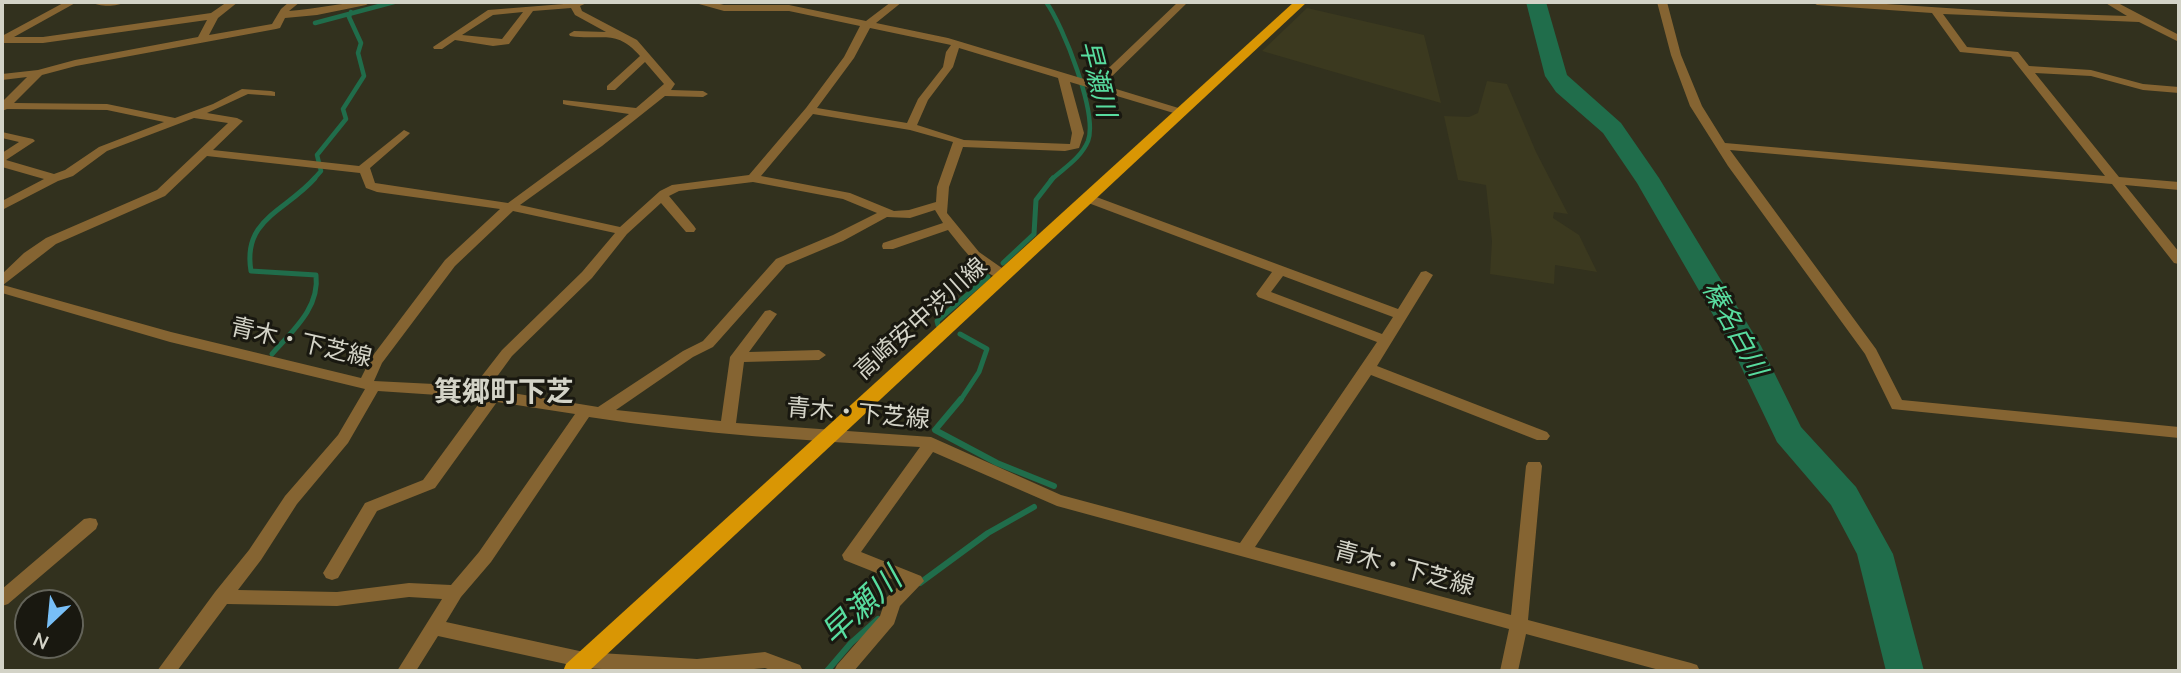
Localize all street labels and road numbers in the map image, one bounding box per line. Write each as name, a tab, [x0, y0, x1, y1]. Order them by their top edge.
street label: 高崎安中渋川線	[849, 252, 993, 386]
street label: 青木・下芝線	[228, 313, 374, 373]
street label: 青木・下芝線	[785, 393, 931, 435]
street label: 青木・下芝線	[1331, 536, 1477, 602]

